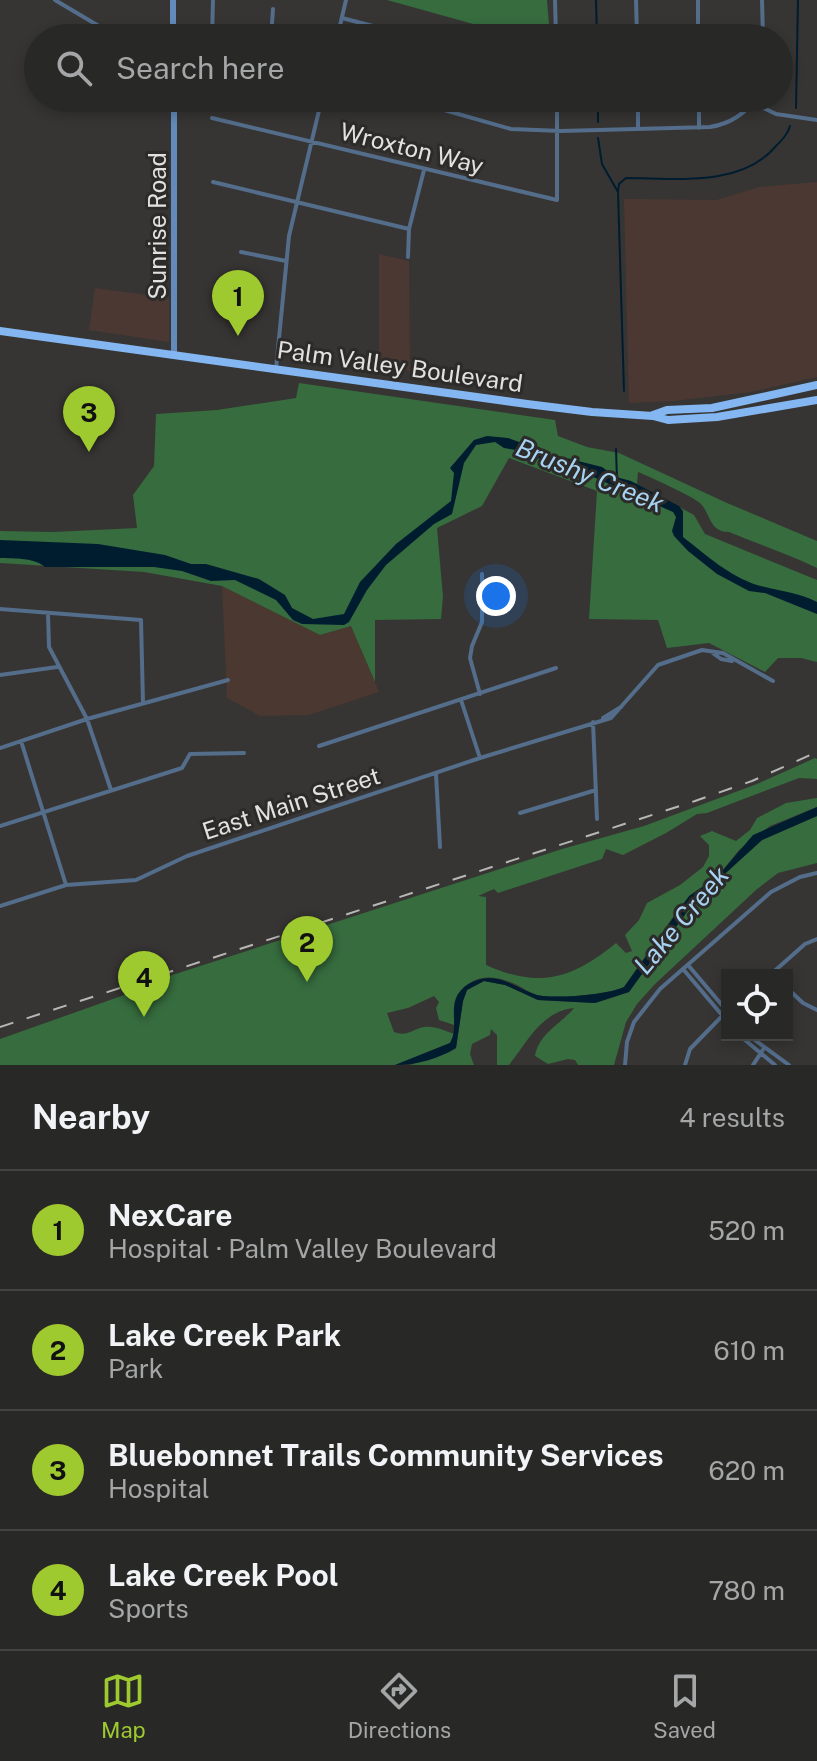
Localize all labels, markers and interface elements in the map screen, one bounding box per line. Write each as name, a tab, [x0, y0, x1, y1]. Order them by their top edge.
search box	[24, 24, 793, 112]
icon: search	[52, 46, 96, 90]
text: Search here	[116, 50, 284, 86]
street label: Wroxton Way	[337, 117, 487, 179]
street label: Sunrise Road	[143, 152, 171, 300]
pin: 1	[212, 270, 264, 336]
street label: Palm Valley Boulevard	[275, 335, 525, 397]
pin: 3	[63, 386, 115, 452]
water label: Brushy Creek	[511, 431, 669, 519]
your location	[476, 576, 516, 616]
street label: East Main Street	[199, 761, 383, 845]
water label: Lake Creek	[627, 860, 735, 980]
pin: 2	[281, 916, 333, 982]
pin: 4	[118, 951, 170, 1017]
map controls	[721, 969, 793, 1041]
button: locate	[721, 969, 793, 1041]
text: Nearby	[32, 1097, 150, 1137]
text: 4 results	[679, 1102, 785, 1133]
text: NexCare	[108, 1197, 233, 1233]
text: 1	[52, 1215, 64, 1246]
text: 520 m	[708, 1215, 785, 1246]
text: Hospital · Palm Valley Boulevard	[108, 1233, 497, 1264]
text: Lake Creek Park	[108, 1317, 341, 1353]
text: 2	[50, 1335, 66, 1366]
text: 610 m	[714, 1335, 785, 1366]
text: Park	[108, 1353, 163, 1384]
text: Bluebonnet Trails Community Services	[108, 1437, 664, 1473]
text: 3	[49, 1455, 67, 1486]
text: 620 m	[709, 1455, 785, 1486]
text: Hospital	[108, 1473, 210, 1504]
text: Lake Creek Pool	[108, 1557, 339, 1593]
text: 4	[49, 1575, 67, 1606]
text: 780 m	[709, 1575, 785, 1606]
text: Sports	[108, 1593, 189, 1624]
tab: Map	[101, 1669, 146, 1743]
tab: Directions	[348, 1669, 451, 1743]
tab: Saved	[653, 1669, 716, 1743]

